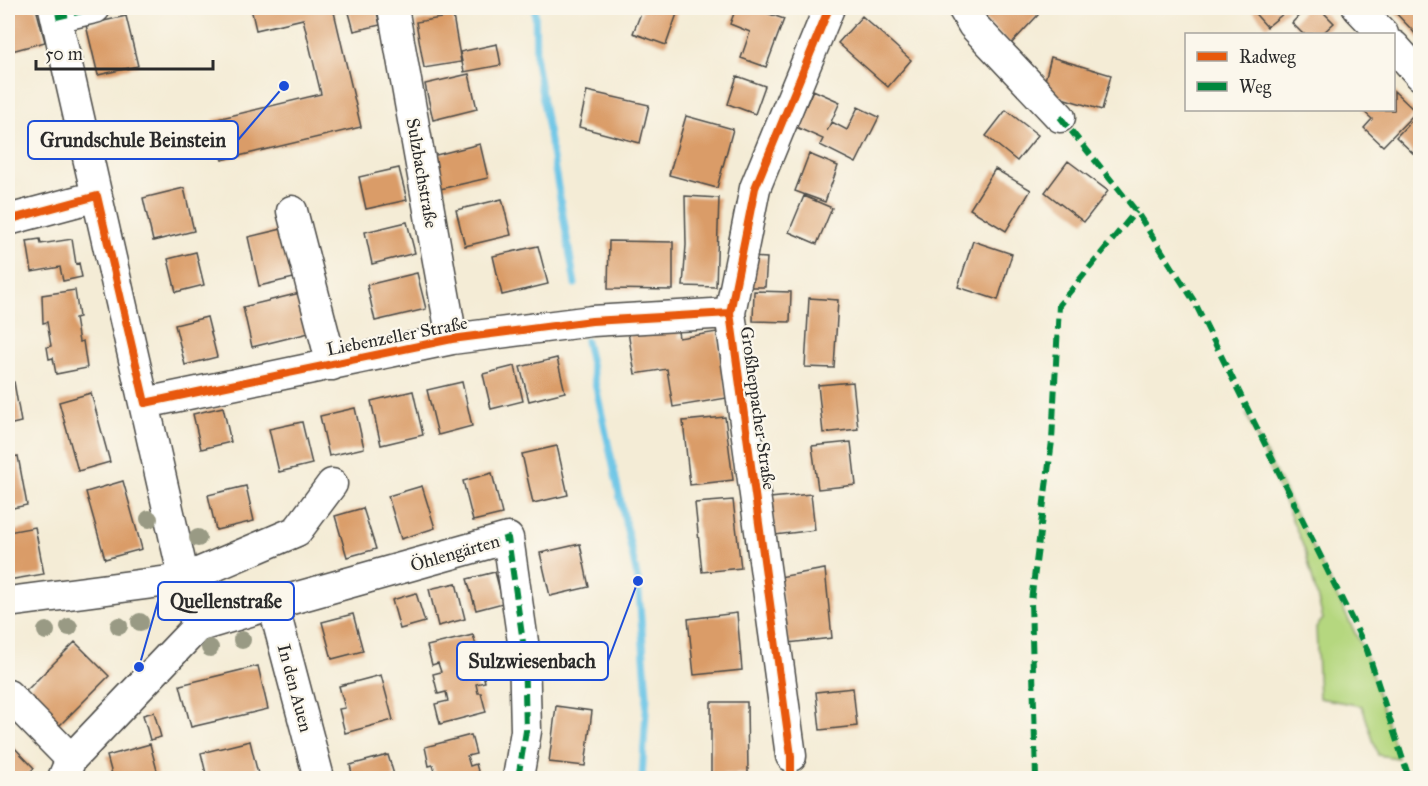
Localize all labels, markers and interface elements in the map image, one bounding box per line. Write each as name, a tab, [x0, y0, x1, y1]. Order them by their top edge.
scale bar	[36, 33, 213, 71]
legend	[1185, 33, 1395, 111]
text: 50 m	[45, 43, 83, 65]
text: Radweg	[1239, 46, 1296, 69]
text: Weg	[1239, 76, 1272, 99]
street label: Sulzbachstraße	[402, 116, 442, 230]
callout: Grundschule Beinstein	[28, 121, 238, 159]
text: Grundschule Beinstein	[40, 128, 226, 152]
street label: Liebenzeller Straße	[325, 312, 469, 360]
street label: Großheppacher Straße	[736, 325, 780, 491]
street label: Öhlengärten	[407, 529, 503, 577]
callout: Quellenstraße	[158, 582, 294, 620]
text: Quellenstraße	[170, 589, 283, 614]
street label: In den Auen	[273, 642, 317, 735]
callout: Sulzwiesenbach	[457, 642, 608, 680]
text: Sulzwiesenbach	[468, 649, 597, 673]

